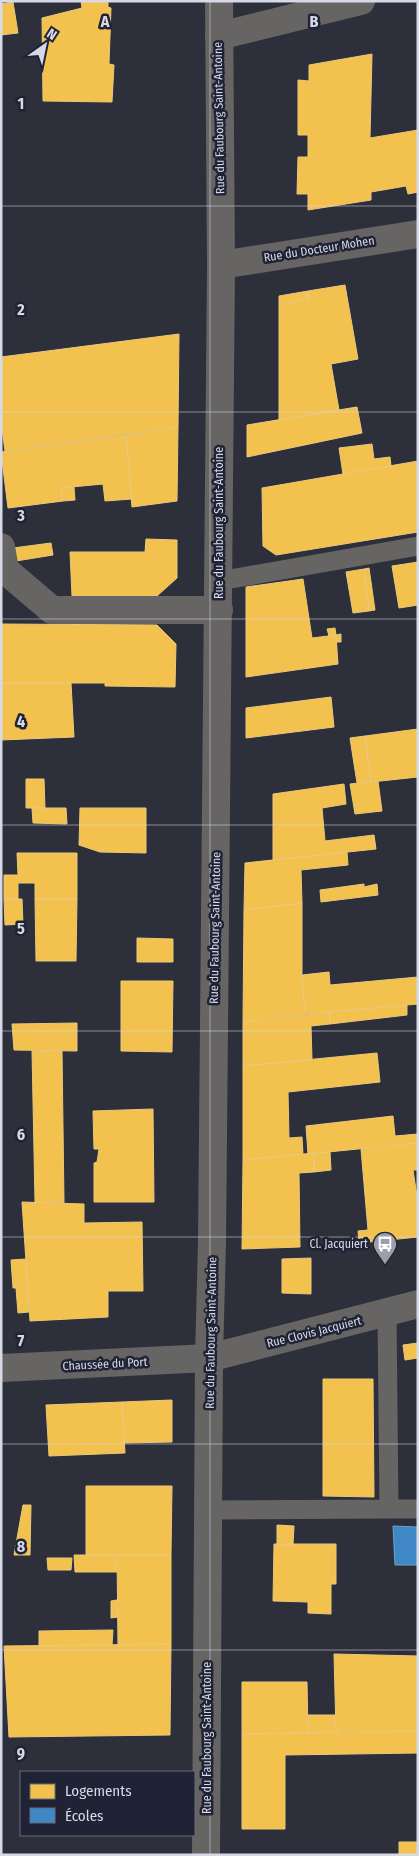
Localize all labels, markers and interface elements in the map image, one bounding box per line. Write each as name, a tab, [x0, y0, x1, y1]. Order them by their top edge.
text: A	[100, 12, 110, 31]
text: B	[310, 12, 319, 31]
north arrow	[20, 20, 70, 70]
text: N	[44, 25, 60, 44]
street label: Rue du Faubourg Saint-Antoine	[211, 42, 227, 194]
text: 1	[18, 94, 24, 113]
street label: Rue du Docteur Mohen	[263, 233, 375, 265]
text: 2	[16, 300, 25, 319]
street label: Rue du Faubourg Saint-Antoine	[212, 447, 226, 599]
text: 3	[16, 506, 25, 525]
text: 4	[17, 712, 25, 731]
street label: Rue du Faubourg Saint-Antoine	[207, 852, 223, 1004]
text: 5	[17, 919, 25, 938]
text: 6	[17, 1125, 25, 1144]
bus stop icon: Cl. Jacquiert	[372, 1231, 398, 1265]
place label: Cl. Jacquiert	[310, 1237, 368, 1251]
street label: Rue du Faubourg Saint-Antoine	[203, 1257, 219, 1409]
street label: Rue Clovis Jacquiert	[265, 1313, 363, 1351]
text: 7	[18, 1331, 25, 1350]
street label: Chaussée du Port	[62, 1355, 148, 1373]
text: 8	[17, 1537, 26, 1556]
street label: Rue du Faubourg Saint-Antoine	[200, 1662, 214, 1814]
text: 9	[17, 1744, 25, 1763]
legend	[20, 1771, 195, 1836]
text: Logements	[65, 1782, 132, 1800]
text: Écoles	[65, 1807, 103, 1825]

